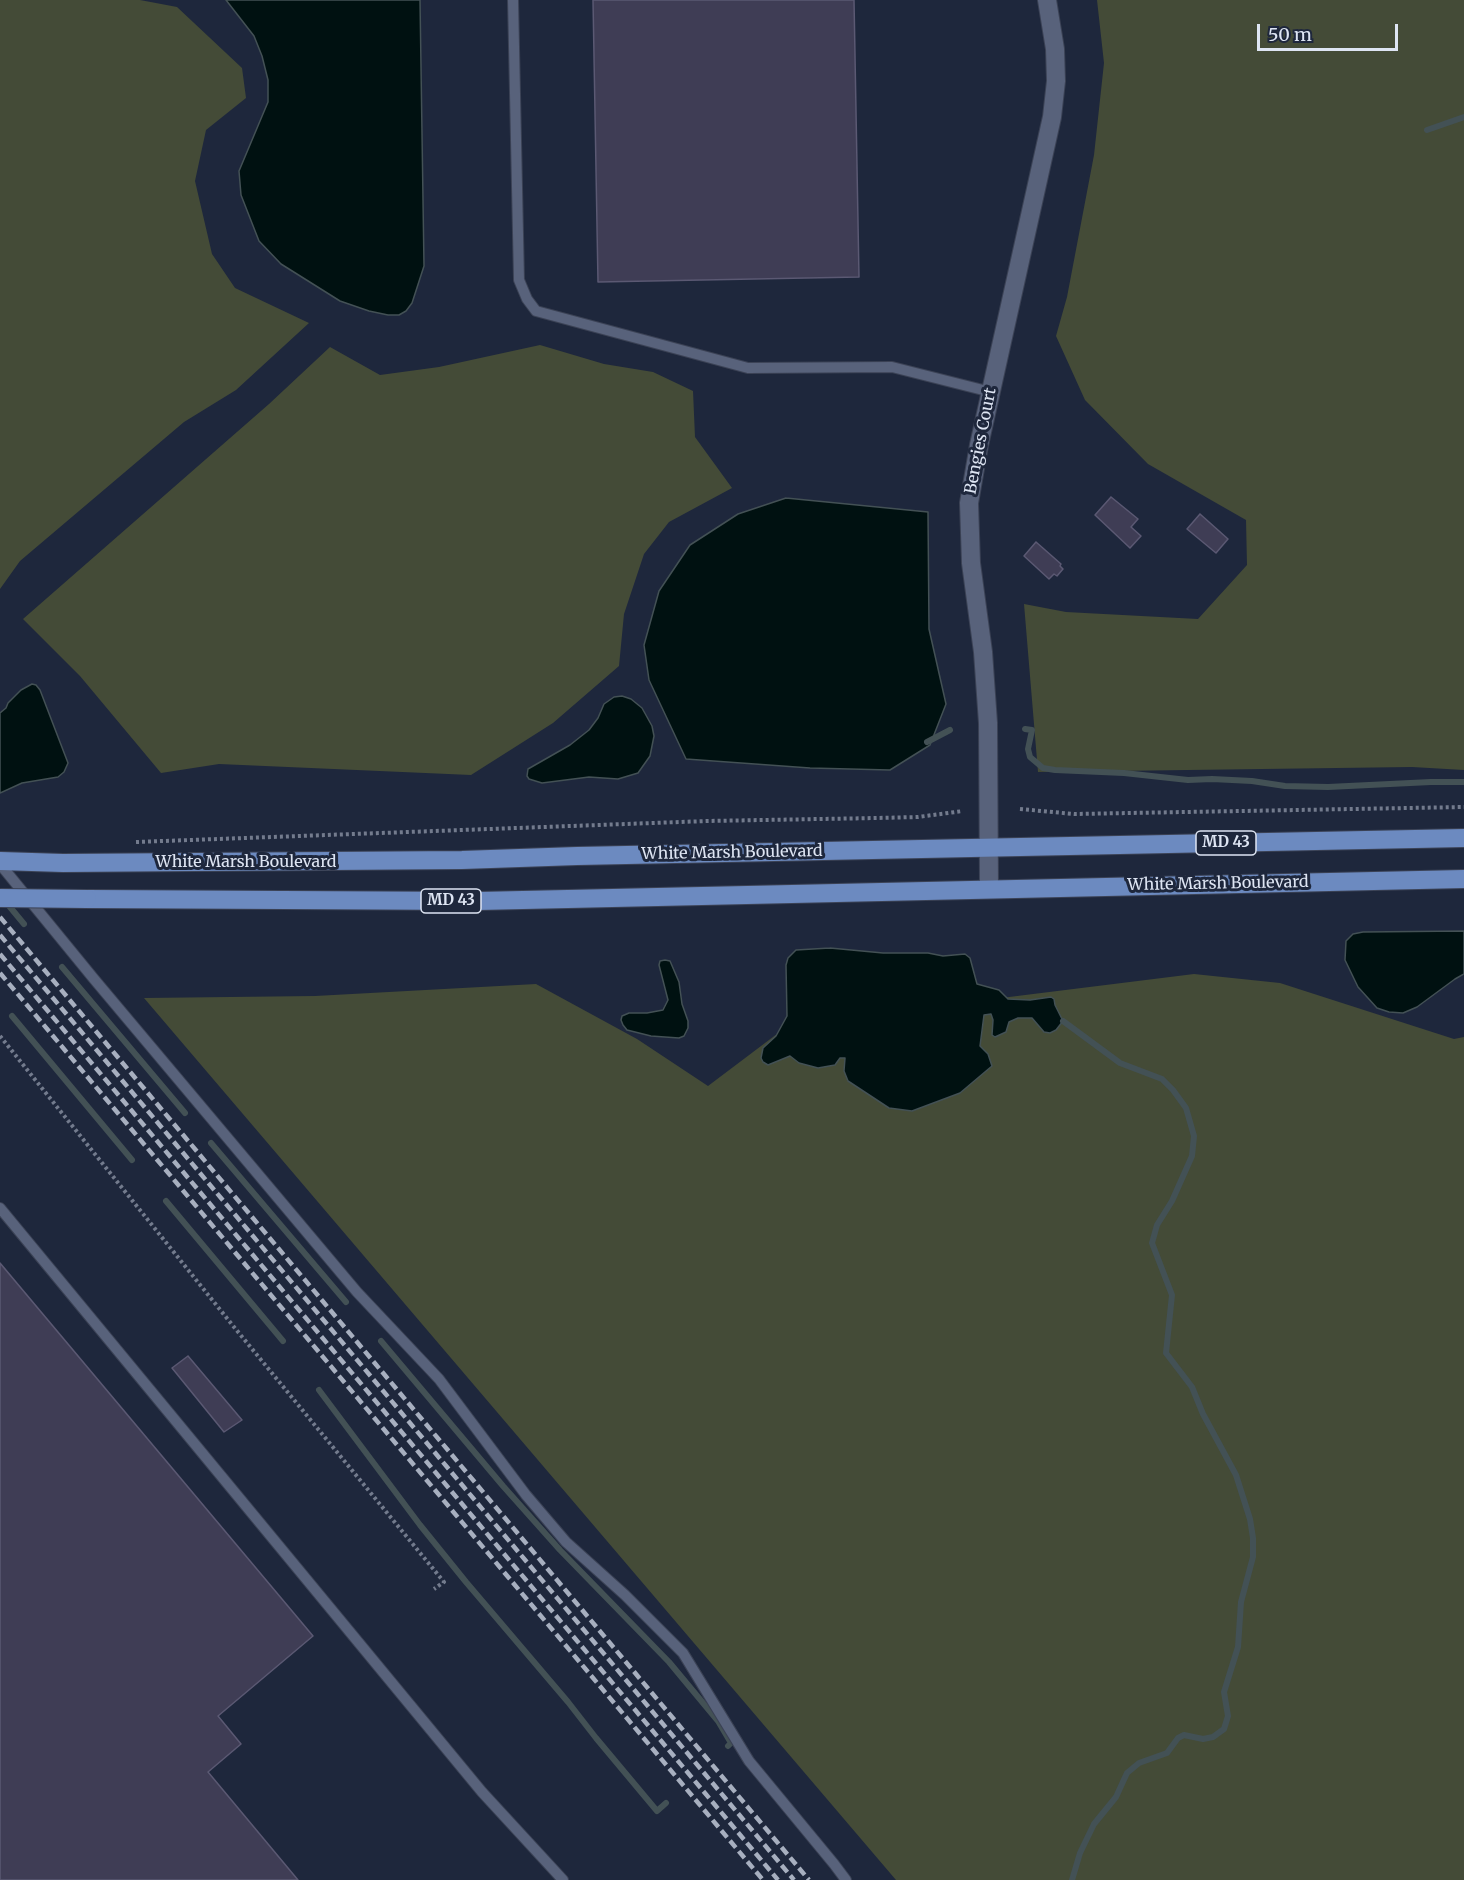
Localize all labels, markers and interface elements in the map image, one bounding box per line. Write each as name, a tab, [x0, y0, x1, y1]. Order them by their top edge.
scale bar	[1260, 12, 1401, 50]
text: 50 m	[1268, 23, 1312, 46]
street label: Bengies Court	[961, 386, 1001, 496]
road number: MD 43	[1196, 831, 1256, 855]
street label: White Marsh Boulevard	[641, 842, 823, 864]
street label: White Marsh Boulevard	[155, 852, 337, 872]
street label: White Marsh Boulevard	[1127, 873, 1309, 895]
road number: MD 43	[421, 889, 481, 913]

